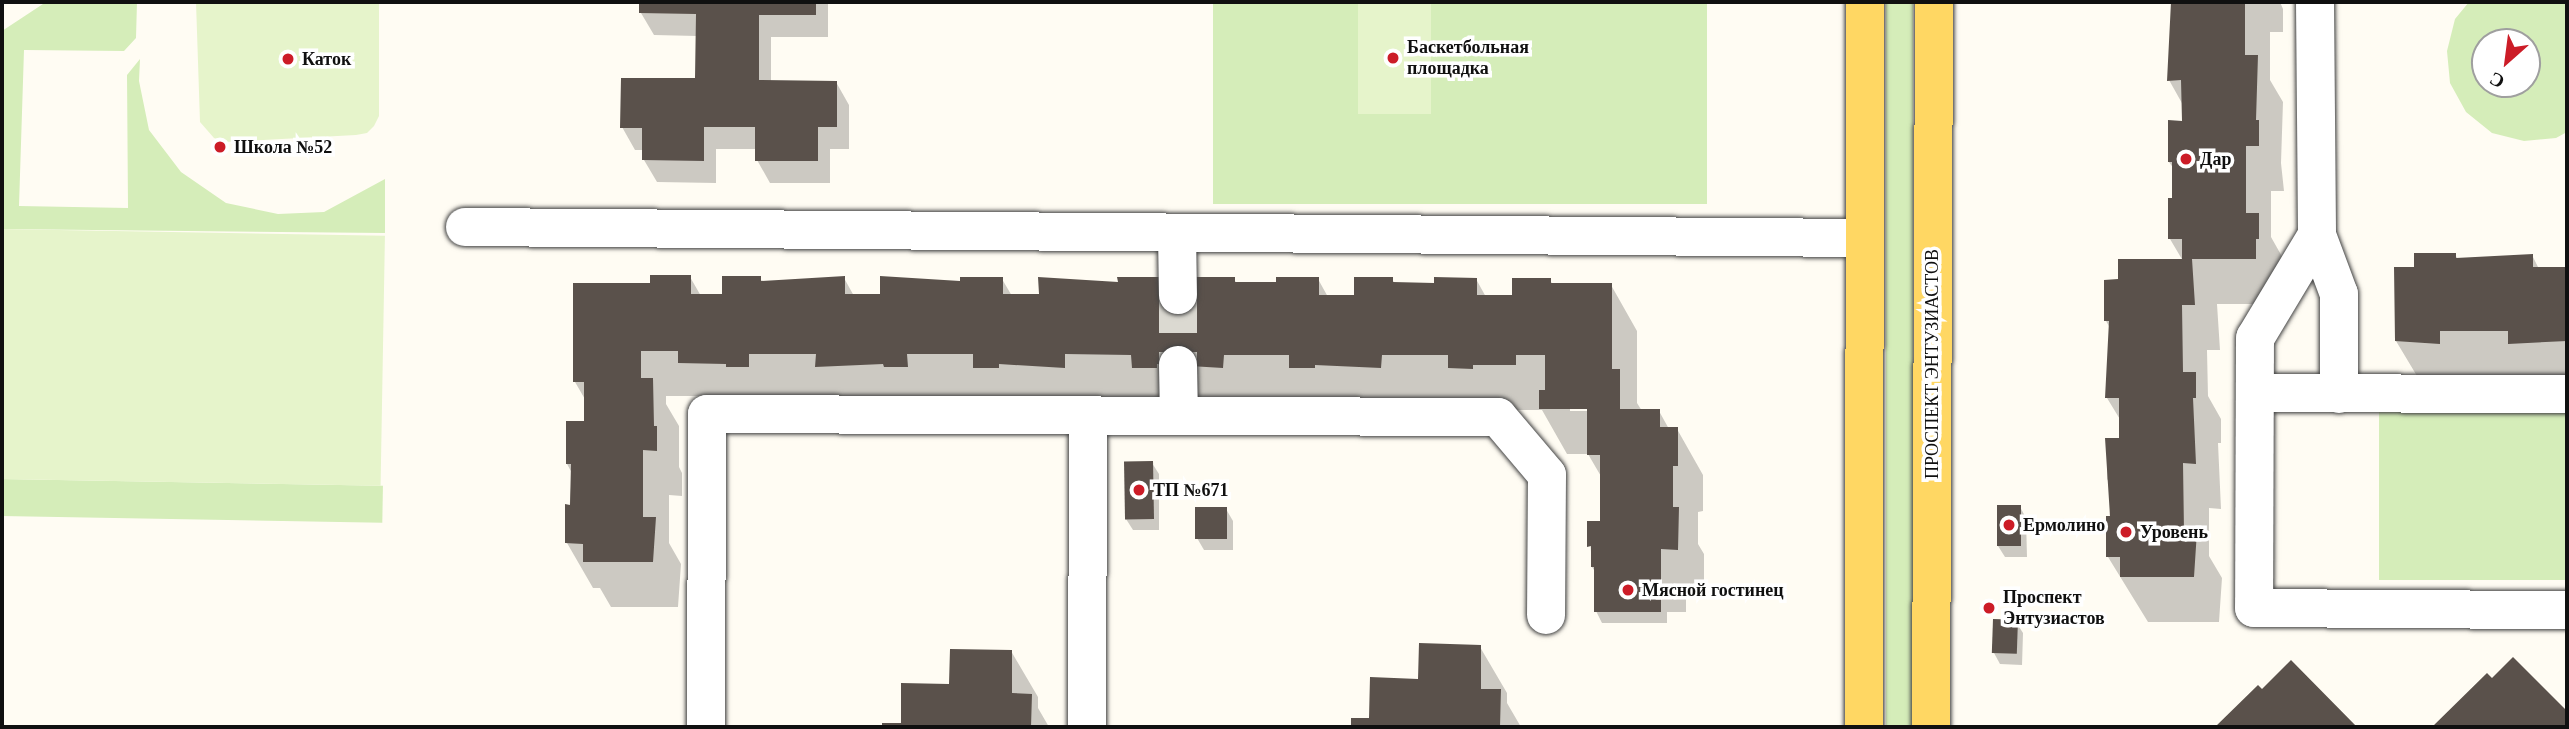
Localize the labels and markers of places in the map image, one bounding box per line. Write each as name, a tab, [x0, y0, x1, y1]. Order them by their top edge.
place label: Баскетбольная площадка	[1407, 37, 1529, 80]
place label: Каток	[302, 48, 351, 70]
marker: Баскетбольная площадка	[1385, 50, 1401, 66]
marker: Каток	[280, 51, 296, 67]
place label: Школа №52	[234, 136, 332, 158]
marker: Школа №52	[212, 139, 228, 155]
place label: Дар	[2200, 148, 2231, 170]
marker: Дар	[2178, 151, 2194, 167]
place label: ТП №671	[1153, 479, 1229, 501]
marker: ТП №671	[1131, 482, 1147, 498]
place label: Ермолино	[2023, 514, 2105, 536]
marker: Ермолино	[2001, 517, 2017, 533]
place label: Уровень	[2140, 521, 2208, 543]
marker: Уровень	[2118, 524, 2134, 540]
place label: Мясной гостинец	[1642, 579, 1784, 601]
marker: Мясной гостинец	[1620, 582, 1636, 598]
place label: Проспект Энтузиастов	[2003, 587, 2105, 630]
marker: Проспект Энтузиастов	[1981, 600, 1997, 616]

